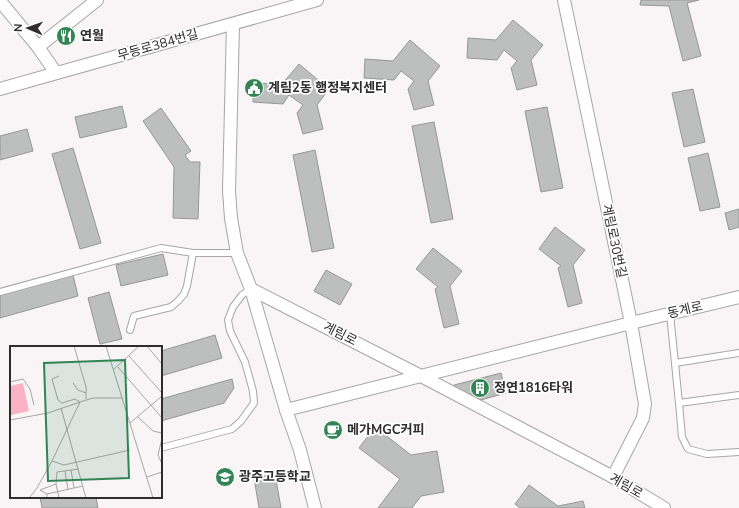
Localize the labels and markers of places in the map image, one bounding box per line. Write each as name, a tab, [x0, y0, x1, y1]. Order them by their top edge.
restaurant icon: 연월	[55, 25, 77, 47]
place label: 연월	[80, 27, 104, 45]
public building icon: 계림2동 행정복지센터	[243, 77, 265, 99]
place label: 계림2동 행정복지센터	[268, 79, 387, 97]
building icon: 정연1816타워	[469, 377, 491, 399]
place label: 정연1816타워	[494, 379, 573, 397]
cafe icon: 메가MGC커피	[322, 419, 344, 441]
place label: 메가MGC커피	[347, 421, 425, 439]
school or university icon: 광주고등학교	[214, 466, 236, 488]
place label: 광주고등학교	[239, 468, 311, 486]

